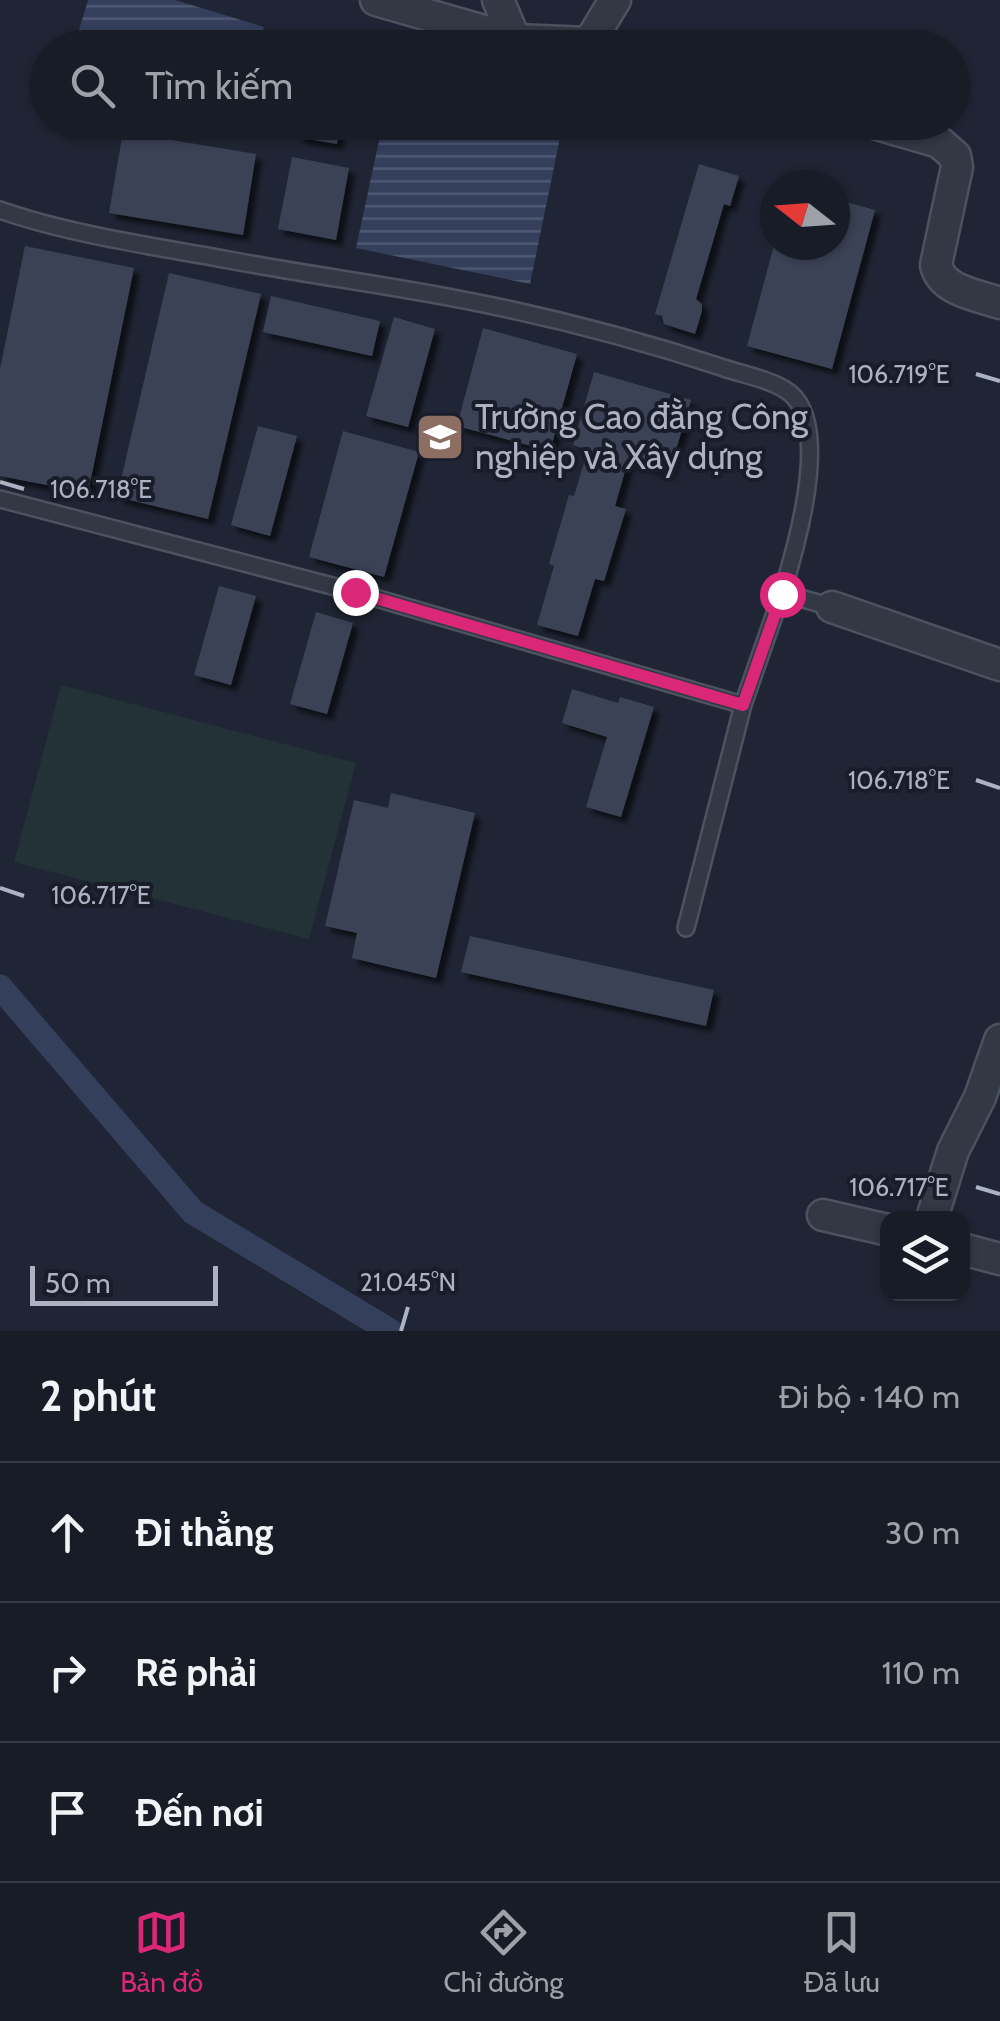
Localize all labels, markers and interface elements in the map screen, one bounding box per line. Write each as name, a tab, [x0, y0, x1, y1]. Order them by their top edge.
search box	[30, 30, 970, 140]
icon: search	[65, 58, 120, 113]
text: Tìm kiếm	[145, 62, 293, 109]
north arrow	[760, 170, 850, 260]
text: 106.719°E	[848, 359, 950, 389]
place label: Trường Cao đằng Công nghiệp và Xây dựng	[475, 395, 809, 478]
school or university icon: Trường Cao đằng Công nghiệp và Xây dựng	[414, 411, 466, 463]
text: 106.718°E	[50, 474, 152, 504]
route end	[333, 570, 379, 616]
route start	[760, 572, 806, 618]
text: 106.718°E	[848, 765, 950, 795]
text: 106.717°E	[51, 880, 151, 910]
text: 106.717°E	[849, 1172, 949, 1202]
map controls	[880, 1211, 970, 1301]
button: layers	[880, 1211, 970, 1301]
scale bar	[30, 1261, 218, 1306]
text: 50 m	[45, 1266, 111, 1300]
text: 21.045°N	[360, 1267, 456, 1297]
text: 2 phút	[40, 1370, 156, 1422]
text: Đi bộ · 140 m	[779, 1377, 960, 1416]
icon: ahead	[40, 1505, 95, 1560]
text: Đi thẳng	[135, 1509, 273, 1556]
text: 30 m	[885, 1513, 960, 1552]
icon: right	[40, 1645, 95, 1700]
text: Rẽ phải	[135, 1649, 257, 1696]
text: 110 m	[882, 1653, 960, 1692]
icon: arrive	[40, 1785, 95, 1840]
text: Đến nơi	[135, 1789, 264, 1836]
tab: Bản đồ	[120, 1905, 203, 1999]
tab: Chỉ đường	[444, 1905, 563, 1999]
tab: Đã lưu	[804, 1905, 880, 1999]

